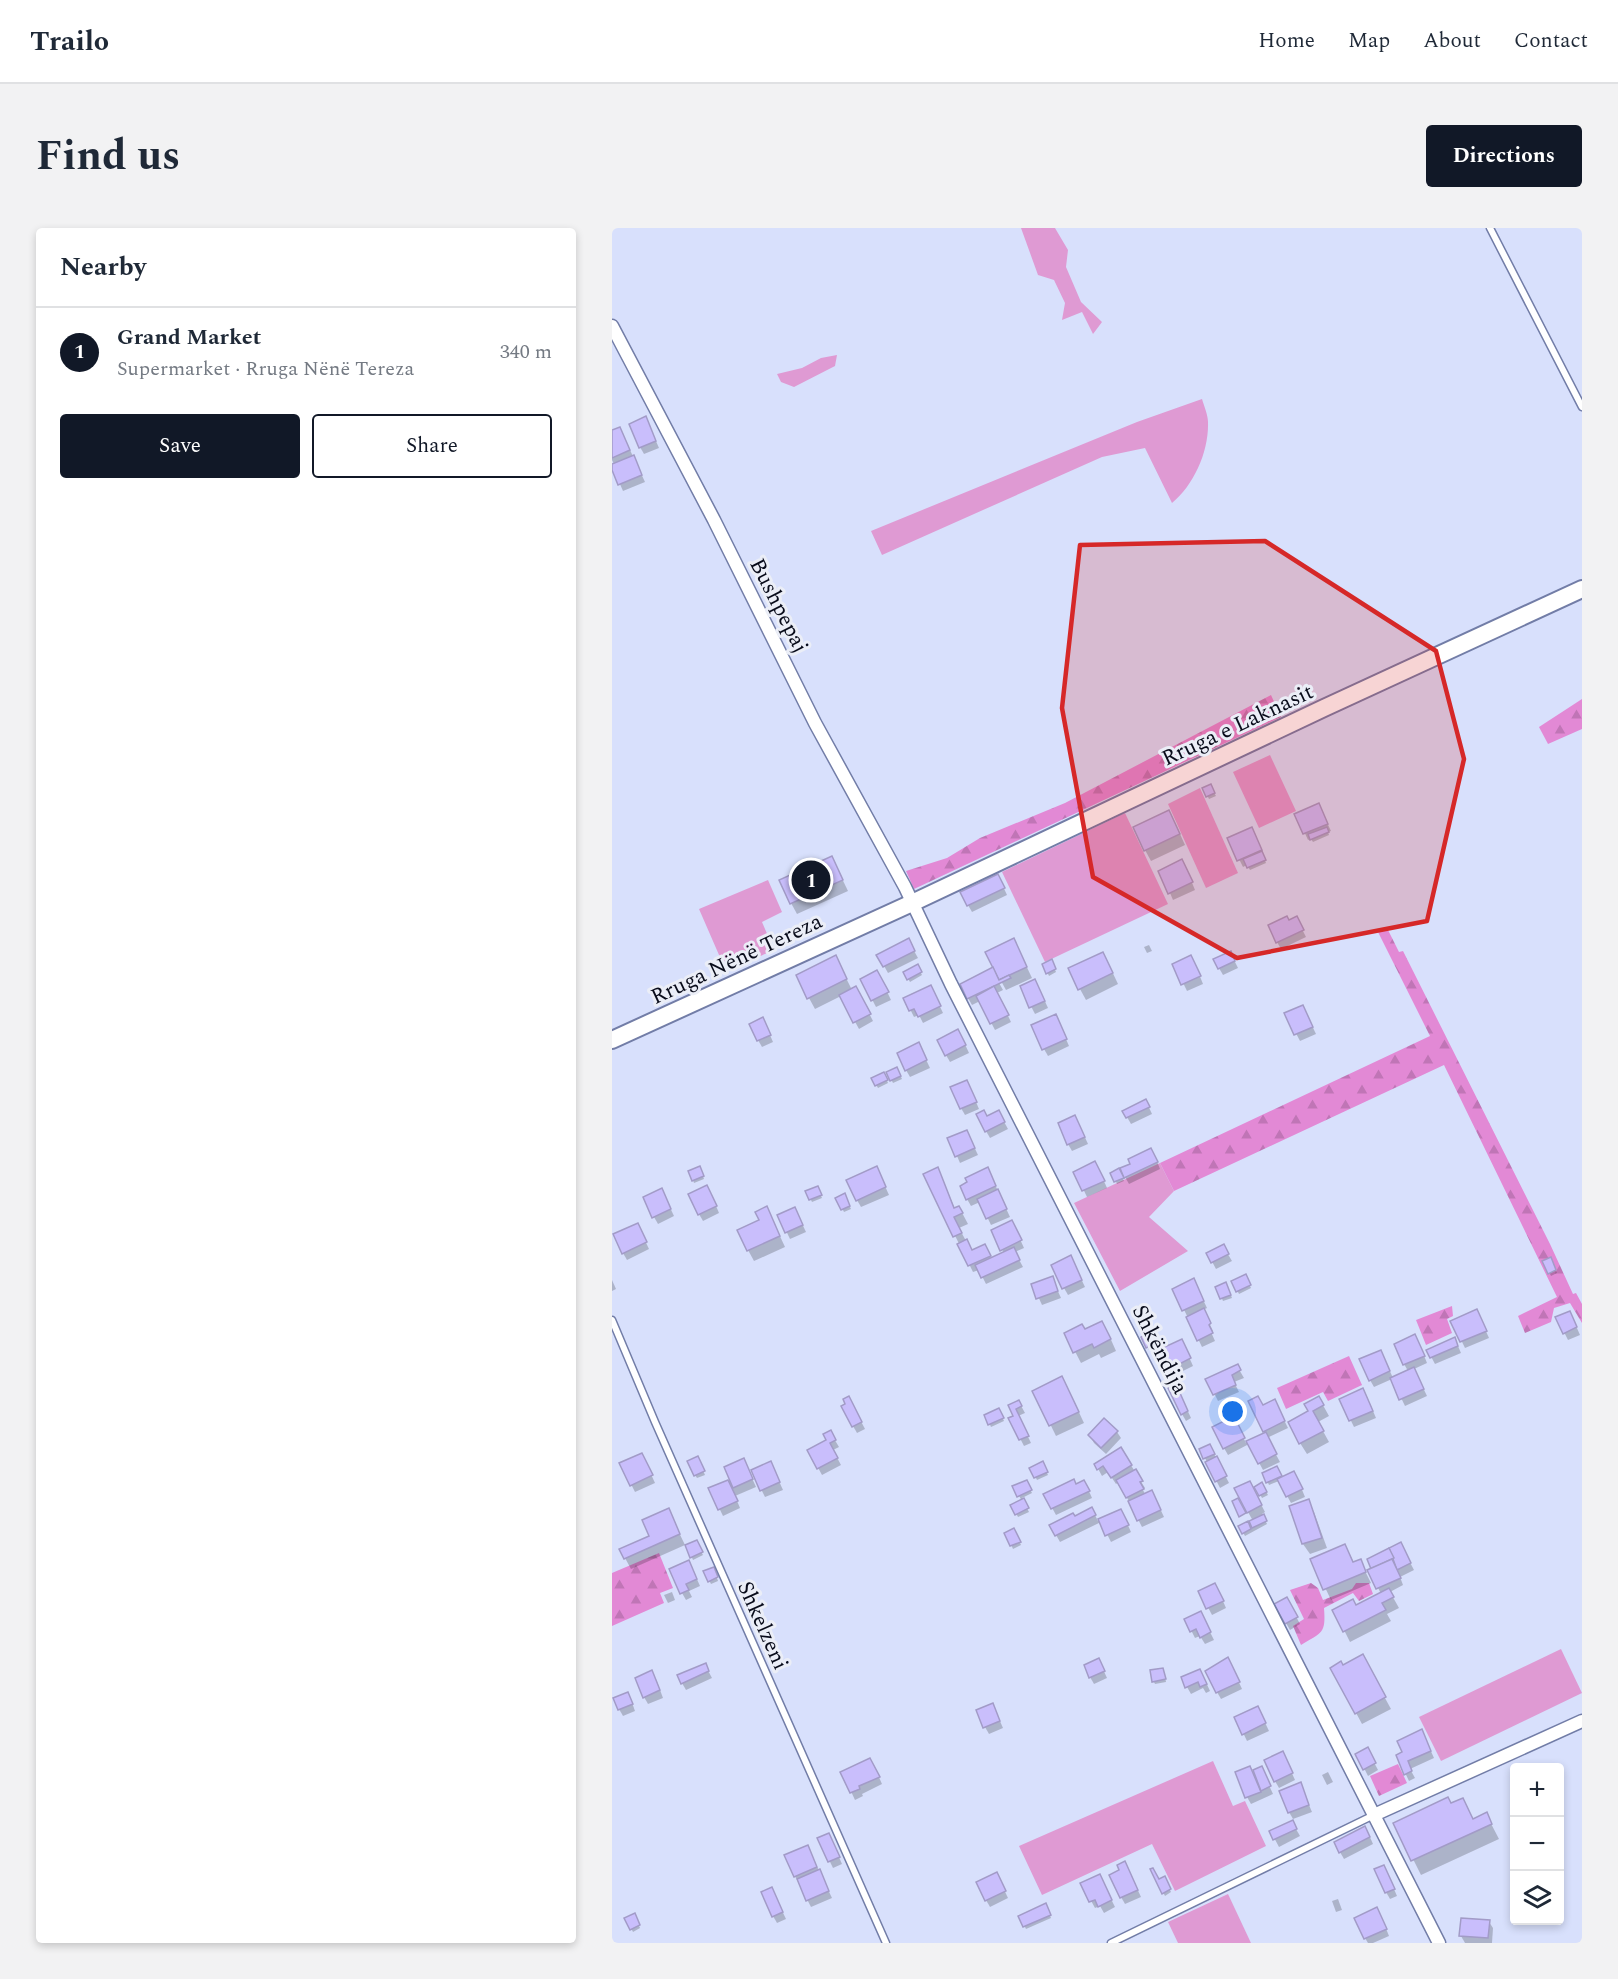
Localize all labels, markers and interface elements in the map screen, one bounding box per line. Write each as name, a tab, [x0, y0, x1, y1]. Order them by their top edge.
text: Trailo	[30, 20, 109, 63]
text: Home	[1258, 25, 1315, 57]
text: Map	[1348, 25, 1390, 57]
text: About	[1423, 25, 1481, 57]
text: Contact	[1514, 25, 1588, 57]
text: Find us	[36, 125, 180, 188]
button: Directions	[1426, 125, 1582, 187]
text: Nearby	[60, 247, 146, 287]
text: Grand Market	[117, 321, 261, 354]
text: 1	[74, 337, 85, 367]
text: 340 m	[500, 337, 552, 367]
text: Supermarket · Rruga Nënë Tereza	[117, 354, 414, 384]
button: Save	[60, 414, 300, 478]
button: Share	[312, 414, 552, 478]
street label: Bushpepaj	[741, 552, 817, 659]
street label: Rruga e Laknasit	[1156, 676, 1319, 775]
pin: 1	[792, 858, 830, 902]
street label: Rruga Nënë Tereza	[645, 905, 828, 1014]
street label: Shkëndija	[1123, 1299, 1196, 1400]
your location	[1218, 1397, 1247, 1426]
street label: Shkelzeni	[728, 1576, 797, 1675]
map controls	[1510, 1763, 1564, 1925]
button: +	[1510, 1763, 1564, 1817]
button: −	[1510, 1817, 1564, 1871]
button: layers	[1510, 1871, 1564, 1925]

